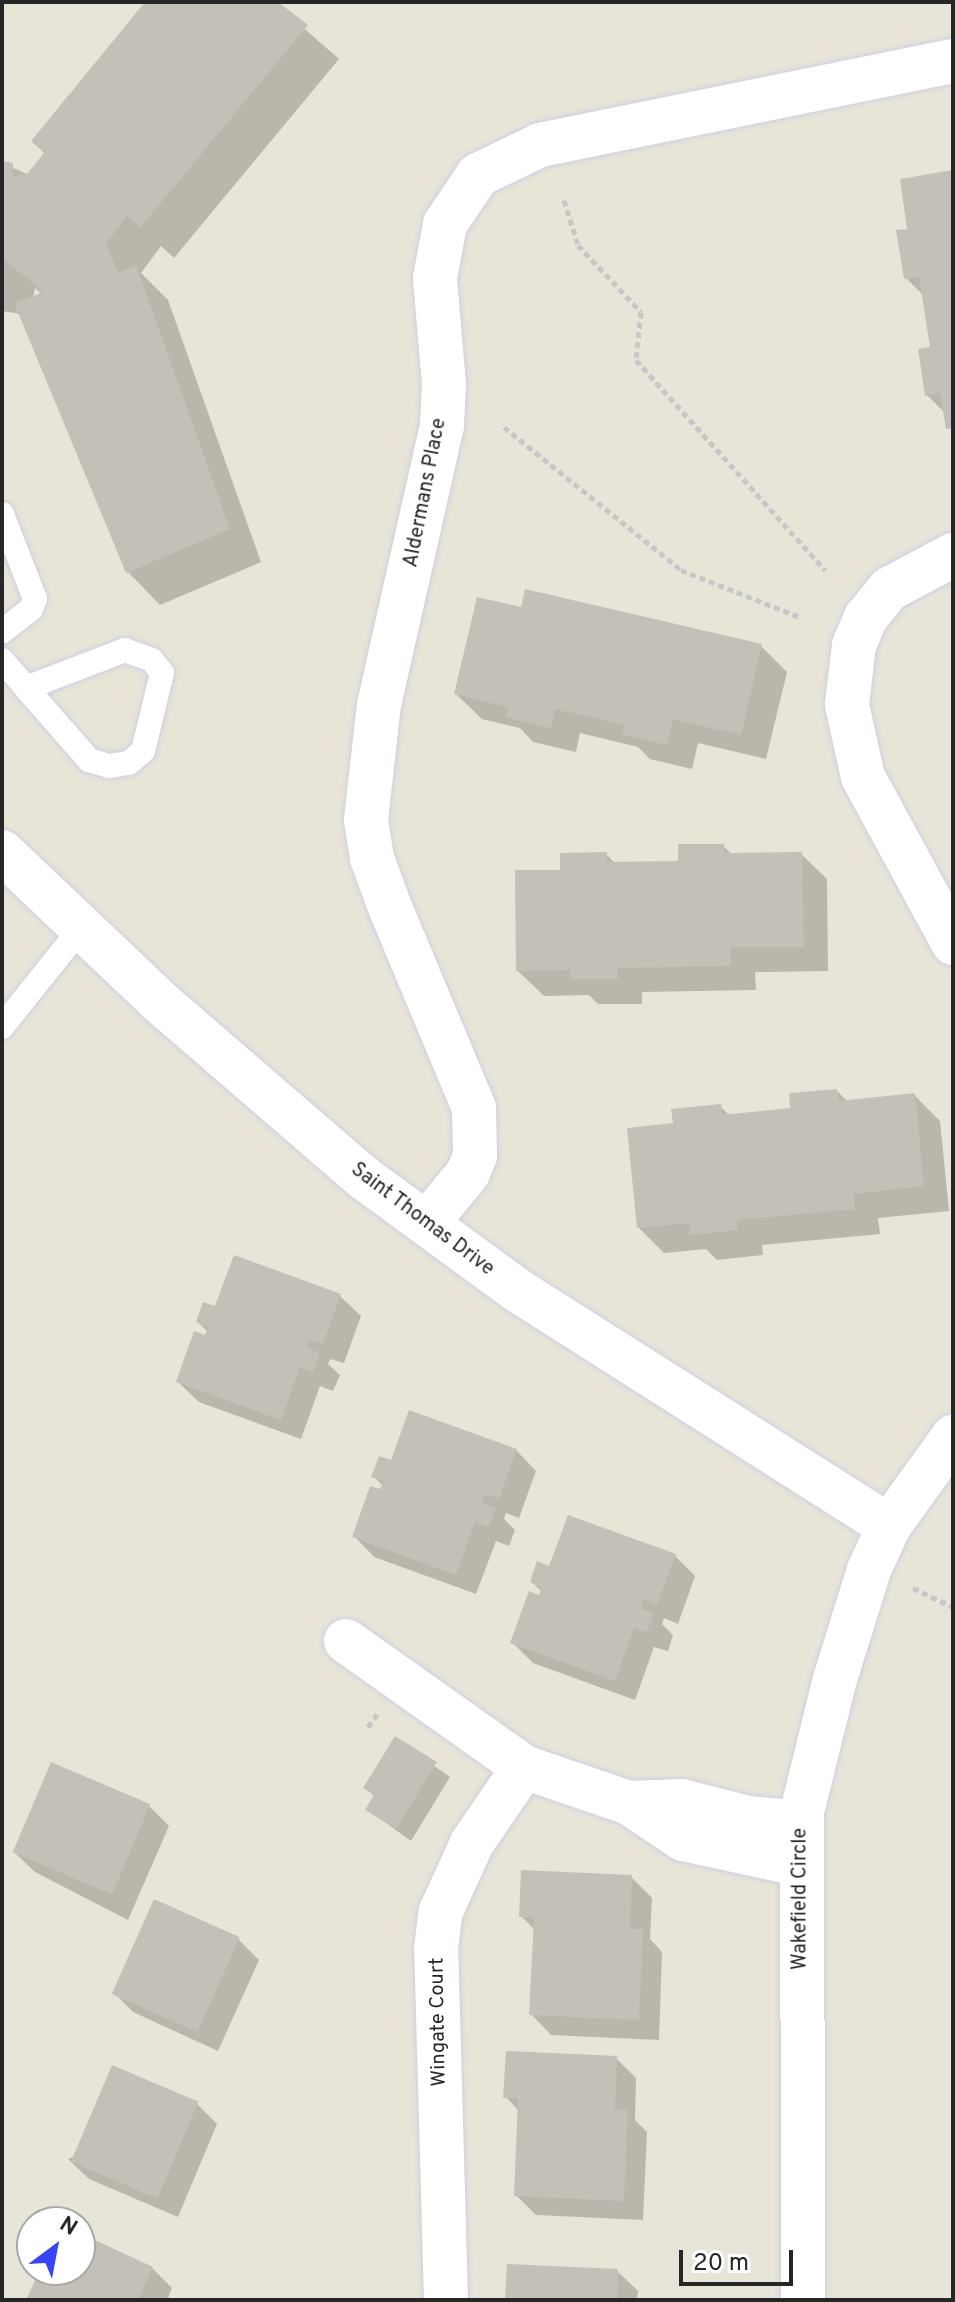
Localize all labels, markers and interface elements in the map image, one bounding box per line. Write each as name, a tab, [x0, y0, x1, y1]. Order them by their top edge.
street label: Aldermans Place	[400, 416, 452, 570]
street label: Saint Thomas Drive	[345, 1158, 499, 1282]
street label: Wakefield Circle	[789, 1828, 813, 1970]
street label: Wingate Court	[426, 1957, 452, 2087]
north arrow	[16, 2206, 96, 2286]
text: N	[54, 2211, 82, 2243]
scale bar	[683, 2234, 797, 2284]
text: 20 m	[693, 2249, 749, 2279]

